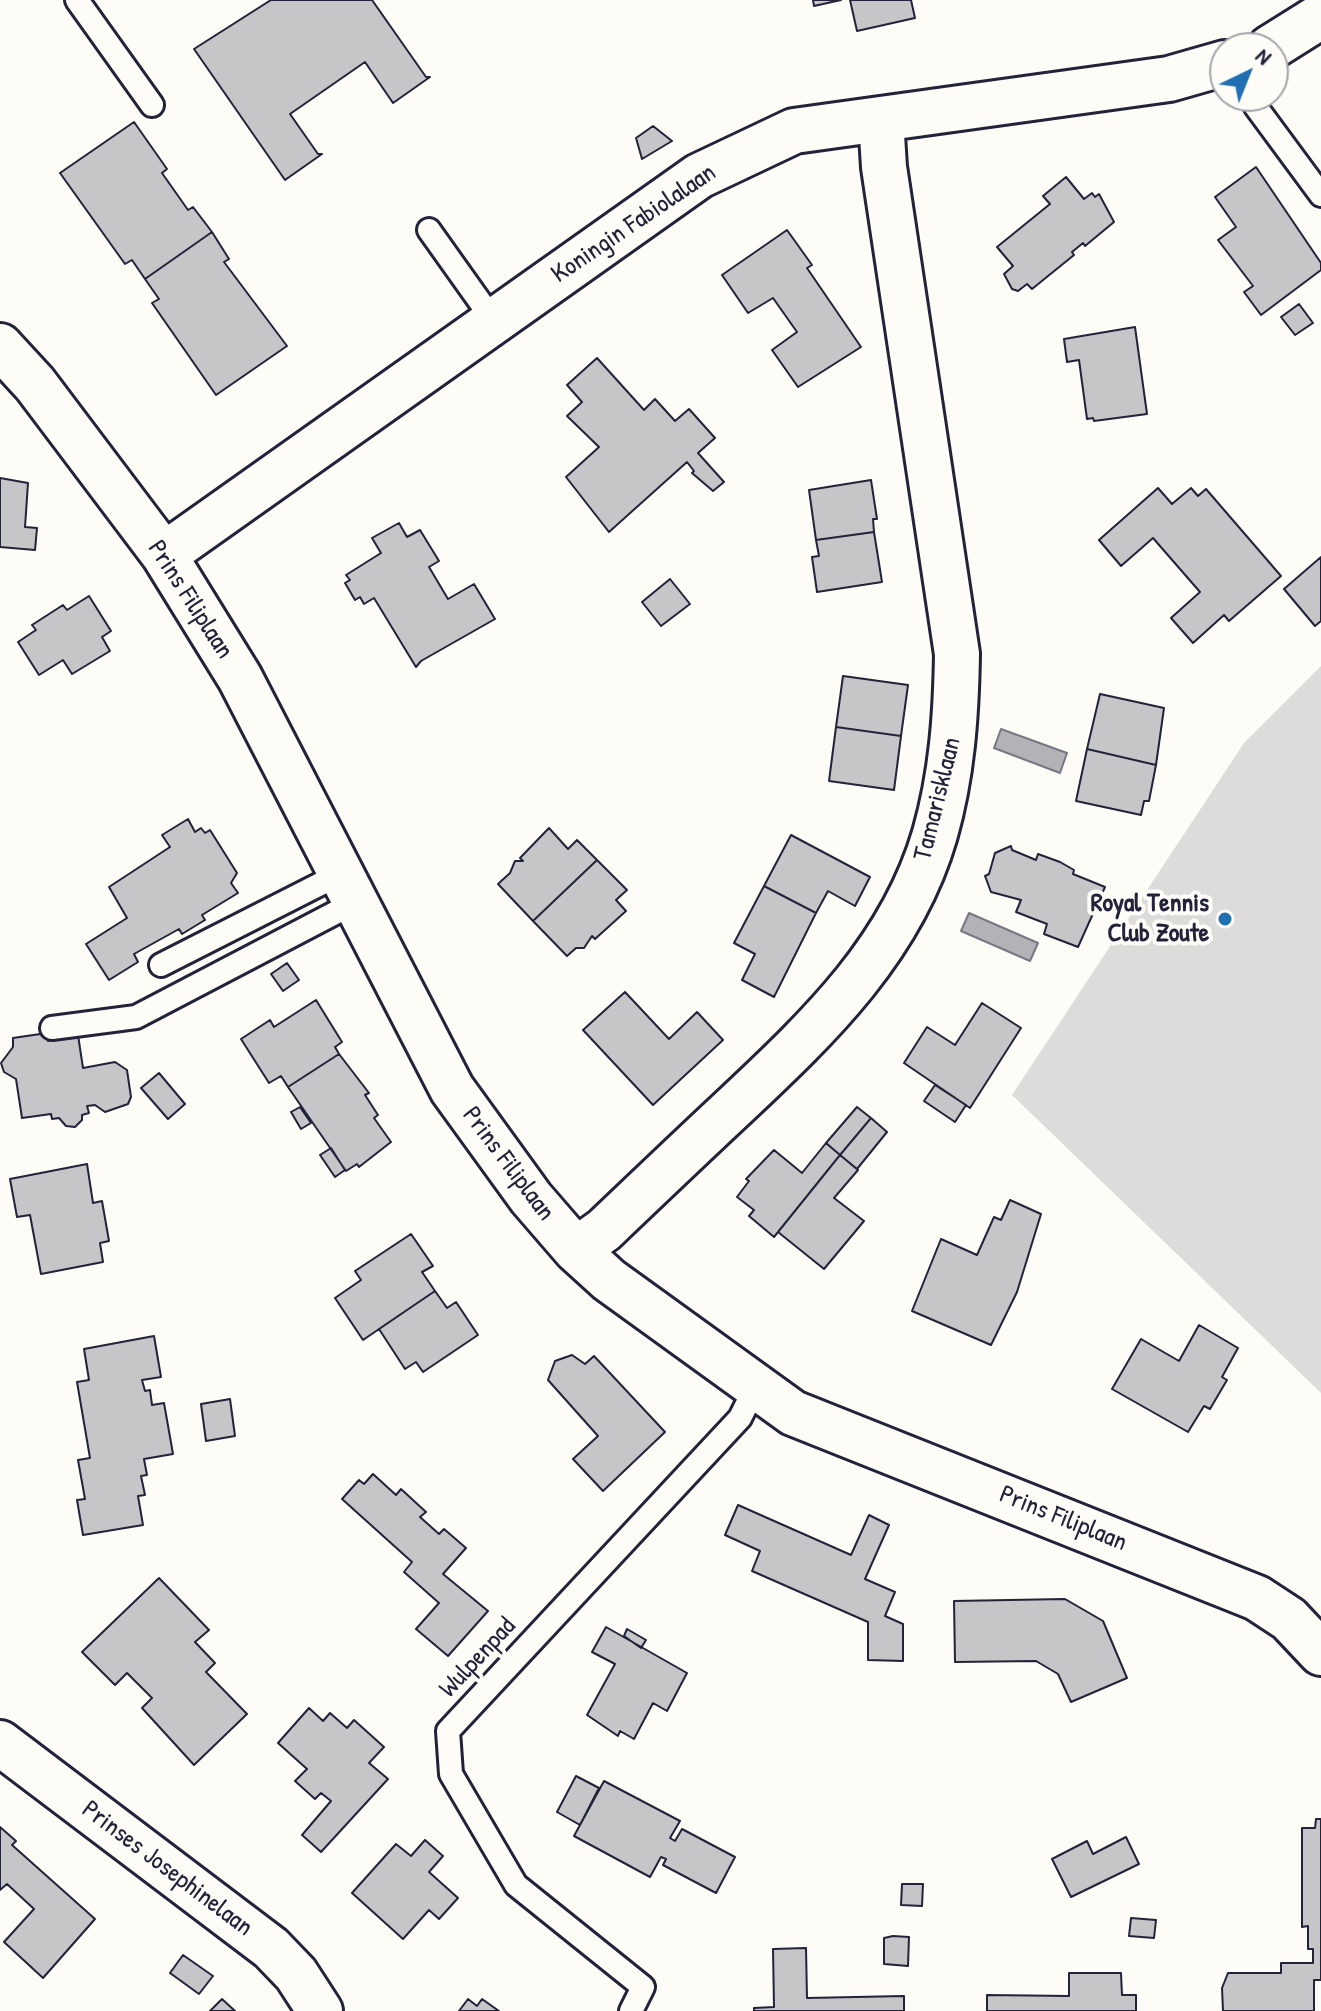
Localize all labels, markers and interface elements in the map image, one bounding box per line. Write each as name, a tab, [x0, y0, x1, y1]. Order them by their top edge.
north arrow	[1209, 32, 1289, 112]
text: N	[1249, 41, 1279, 71]
street label: Koningin Fabiolalaan	[546, 157, 722, 291]
street label: Prins Filiplaan	[140, 535, 240, 665]
street label: Tamarisklaan	[908, 734, 968, 864]
place label: Royal Tennis Club Zoute	[1091, 888, 1209, 950]
marker: Royal Tennis Club Zoute	[1216, 910, 1234, 928]
street label: Prins Filiplaan	[455, 1101, 561, 1227]
street label: Prins Filiplaan	[995, 1479, 1131, 1559]
street label: Wulpenpad	[433, 1612, 523, 1704]
street label: Prinses Josephinelaan	[75, 1795, 259, 1943]

